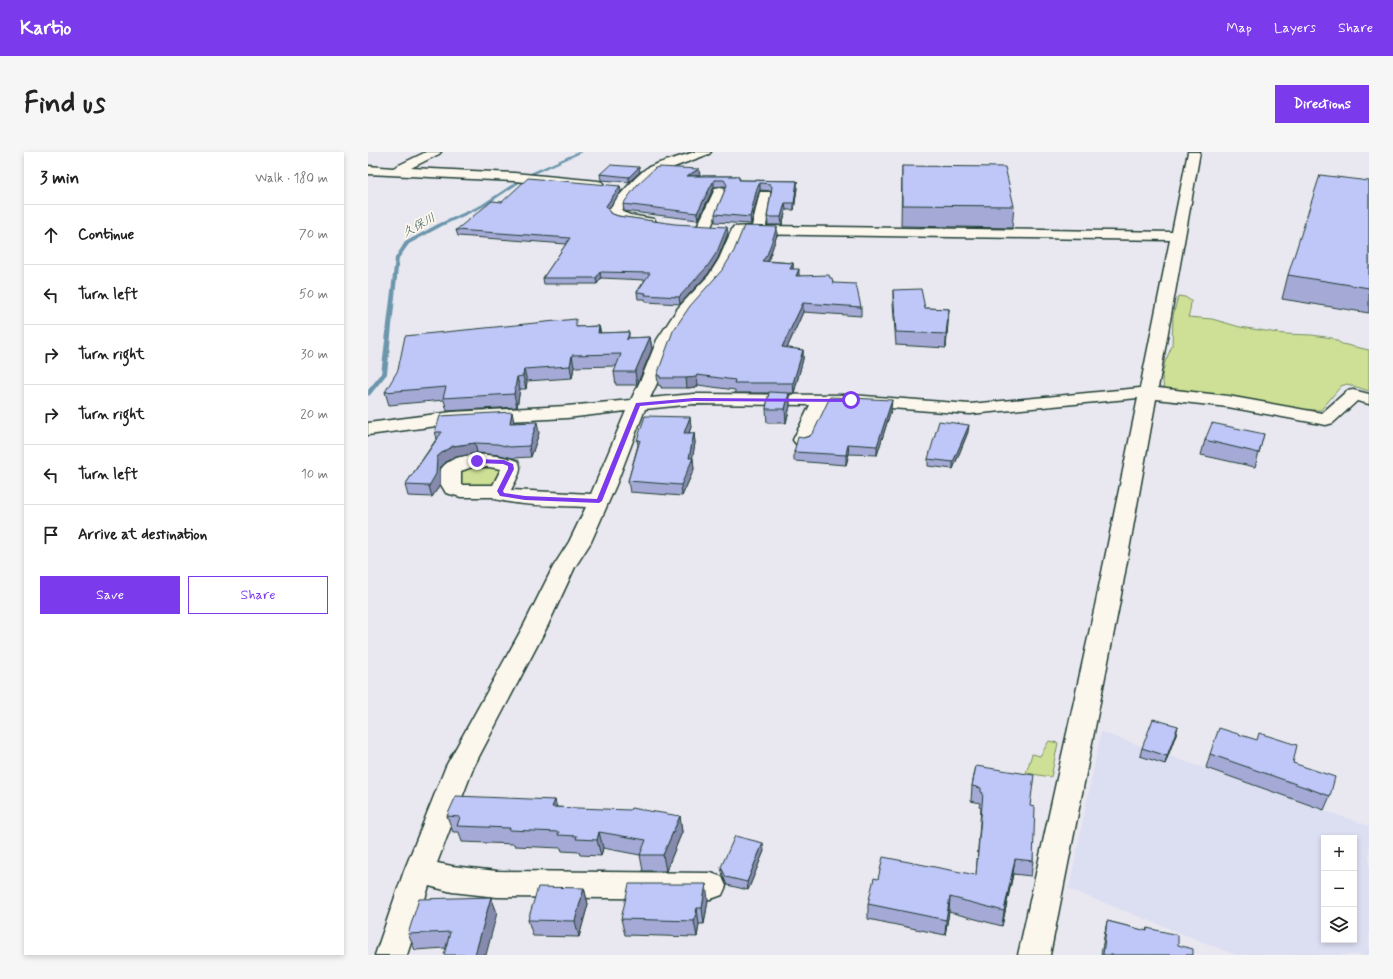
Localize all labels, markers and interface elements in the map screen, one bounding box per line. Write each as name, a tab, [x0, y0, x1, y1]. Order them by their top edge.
text: Kartio	[20, 16, 71, 41]
text: Map	[1226, 19, 1252, 37]
text: Layers	[1274, 19, 1316, 37]
text: Share	[1338, 19, 1373, 37]
button: Directions	[1275, 85, 1369, 123]
text: Find us	[24, 86, 105, 123]
text: 3 min	[40, 167, 79, 189]
text: Walk · 180 m	[255, 170, 328, 187]
water label: 久保川	[399, 210, 439, 242]
icon: ahead	[40, 224, 62, 246]
text: Continue	[78, 225, 134, 245]
text: 70 m	[299, 226, 328, 243]
icon: left	[40, 284, 62, 306]
text: Turn left	[78, 285, 138, 305]
text: 50 m	[299, 286, 328, 303]
icon: right	[40, 344, 62, 366]
text: Turn right	[78, 345, 145, 365]
text: 30 m	[301, 346, 328, 363]
route start	[842, 391, 860, 409]
icon: right	[40, 404, 62, 426]
text: Turn right	[78, 405, 145, 425]
text: 20 m	[300, 406, 328, 423]
route end	[468, 452, 486, 470]
icon: left	[40, 464, 62, 486]
text: Turn left	[78, 465, 138, 485]
text: 10 m	[301, 466, 328, 483]
icon: arrive	[40, 524, 62, 546]
text: Arrive at destination	[78, 525, 207, 545]
button: Save	[40, 576, 180, 614]
button: Share	[188, 576, 328, 614]
map controls	[1321, 835, 1357, 943]
button: +	[1321, 835, 1357, 871]
button: −	[1321, 871, 1357, 907]
button: layers	[1321, 907, 1357, 943]

